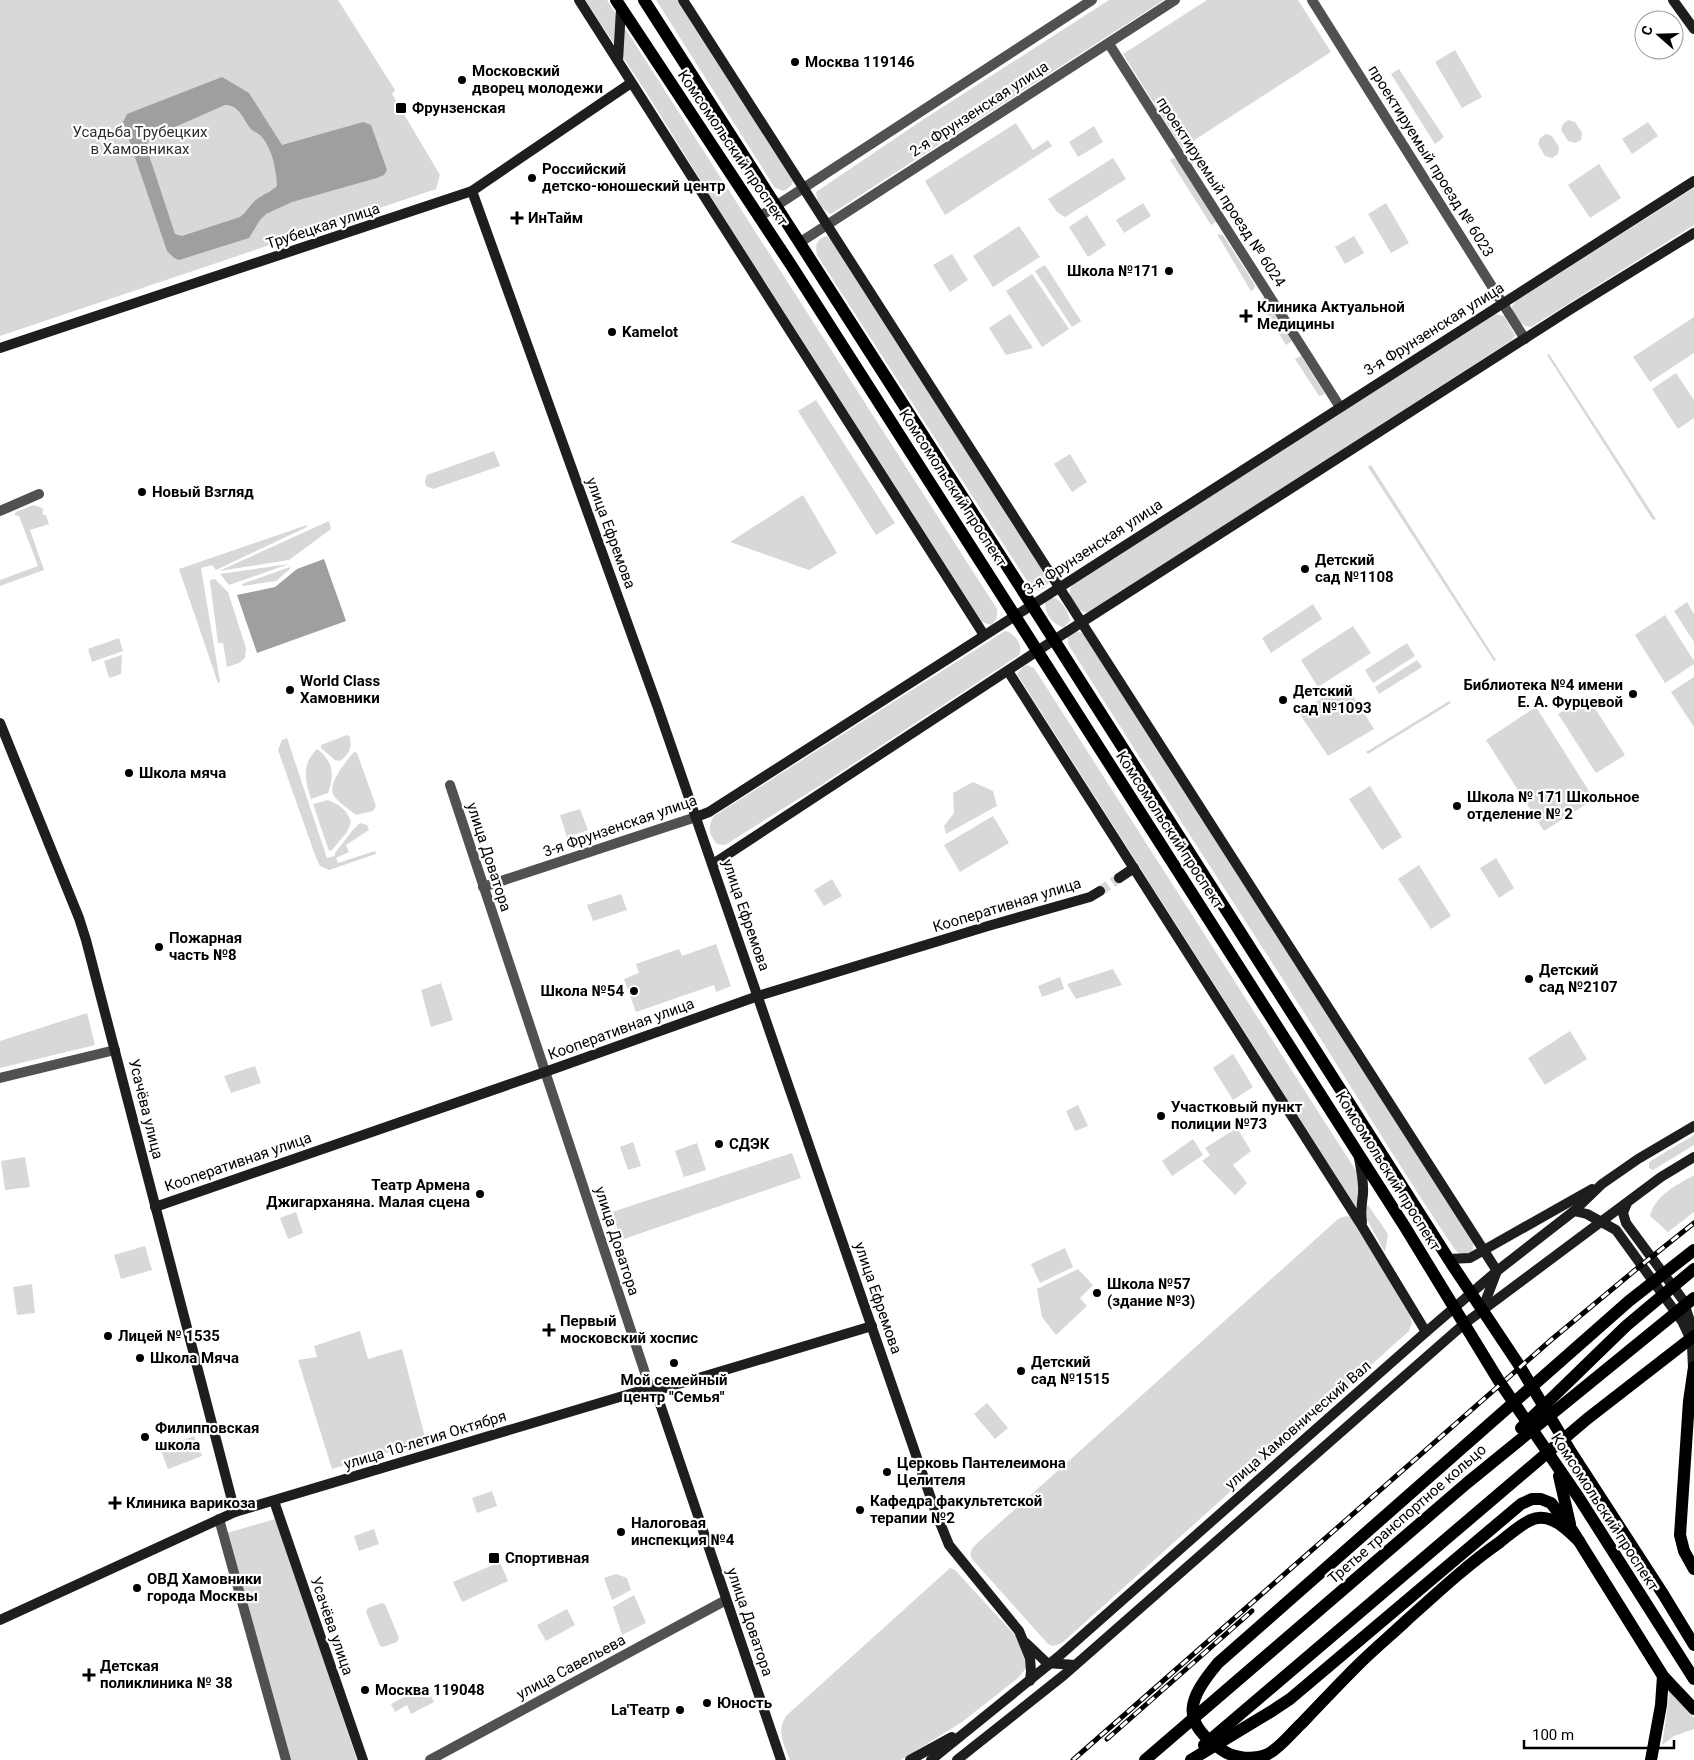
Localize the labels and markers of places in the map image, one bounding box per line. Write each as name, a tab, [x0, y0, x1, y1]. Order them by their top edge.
place label: Москва 119146	[805, 53, 915, 71]
marker: Москва 119146	[789, 56, 801, 68]
place label: Московский дворец молодежи	[472, 62, 603, 97]
marker: Московский дворец молодежи	[456, 74, 468, 86]
place label: Фрунзенская	[412, 99, 506, 117]
marker: Фрунзенская	[394, 101, 408, 115]
place label: Российский детско-юношеский центр	[542, 160, 725, 195]
marker: Российский детско-юношеский центр	[526, 172, 538, 184]
place label: ИнТайм	[528, 209, 583, 227]
marker: ИнТайм	[510, 211, 524, 225]
place label: Школа №171	[1067, 262, 1159, 280]
marker: Школа №171	[1163, 265, 1175, 277]
place label: Клиника Актуальной Медицины	[1257, 298, 1405, 333]
marker: Клиника Актуальной Медицины	[1239, 309, 1253, 323]
place label: Kamelot	[622, 323, 678, 341]
marker: Kamelot	[606, 326, 618, 338]
place label: Новый Взгляд	[152, 483, 254, 501]
marker: Новый Взгляд	[136, 486, 148, 498]
place label: Детский сад №1108	[1315, 551, 1394, 586]
marker: Детский сад №1108	[1299, 563, 1311, 575]
place label: World Class Хамовники	[300, 672, 381, 707]
place label: Библиотека №4 имени Е. А. Фурцевой	[1464, 676, 1623, 711]
place label: Детский сад №1093	[1293, 682, 1372, 717]
marker: World Class Хамовники	[284, 684, 296, 696]
marker: Библиотека №4 имени Е. А. Фурцевой	[1627, 688, 1639, 700]
marker: Детский сад №1093	[1277, 694, 1289, 706]
place label: Школа мяча	[139, 764, 226, 782]
marker: Школа мяча	[123, 767, 135, 779]
place label: Школа № 171 Школьное отделение № 2	[1467, 788, 1639, 823]
marker: Школа № 171 Школьное отделение № 2	[1451, 800, 1463, 812]
place label: Пожарная часть №8	[169, 929, 242, 964]
marker: Пожарная часть №8	[153, 941, 165, 953]
place label: Детский сад №2107	[1539, 961, 1618, 996]
marker: Детский сад №2107	[1523, 973, 1535, 985]
place label: Школа №54	[540, 982, 624, 1000]
marker: Школа №54	[628, 985, 640, 997]
place label: Участковый пункт полиции №73	[1171, 1098, 1303, 1133]
marker: Участковый пункт полиции №73	[1155, 1110, 1167, 1122]
place label: СДЭК	[729, 1135, 770, 1153]
marker: СДЭК	[713, 1138, 725, 1150]
place label: Театр Армена Джигарханяна. Малая сцена	[266, 1176, 470, 1211]
marker: Театр Армена Джигарханяна. Малая сцена	[474, 1188, 486, 1200]
place label: Школа №57 (здание №3)	[1107, 1275, 1195, 1310]
marker: Школа №57 (здание №3)	[1091, 1287, 1103, 1299]
place label: Первый московский хоспис	[560, 1312, 698, 1347]
marker: Первый московский хоспис	[542, 1323, 556, 1337]
place label: Лицей № 1535	[118, 1327, 220, 1345]
marker: Лицей № 1535	[102, 1330, 114, 1342]
place label: Школа Мяча	[150, 1349, 239, 1367]
marker: Школа Мяча	[134, 1352, 146, 1364]
place label: Детский сад №1515	[1031, 1353, 1110, 1388]
marker: Мой семейный центр "Семья"	[668, 1357, 680, 1369]
marker: Детский сад №1515	[1015, 1365, 1027, 1377]
place label: Мой семейный центр "Семья"	[620, 1371, 728, 1406]
place label: Филипповская школа	[155, 1419, 259, 1454]
marker: Филипповская школа	[139, 1431, 151, 1443]
place label: Церковь Пантелеимона Целителя	[897, 1454, 1066, 1489]
marker: Церковь Пантелеимона Целителя	[881, 1466, 893, 1478]
place label: Кафедра факультетской терапии №2	[870, 1492, 1042, 1527]
place label: Клиника варикоза	[126, 1494, 256, 1512]
marker: Клиника варикоза	[108, 1496, 122, 1510]
marker: Кафедра факультетской терапии №2	[854, 1504, 866, 1516]
place label: Налоговая инспекция №4	[631, 1514, 735, 1549]
marker: Налоговая инспекция №4	[615, 1526, 627, 1538]
place label: Спортивная	[505, 1549, 589, 1567]
marker: Спортивная	[487, 1551, 501, 1565]
place label: ОВД Хамовники города Москвы	[147, 1570, 262, 1605]
marker: ОВД Хамовники города Москвы	[131, 1582, 143, 1594]
place label: Детская поликлиника № 38	[100, 1657, 233, 1692]
marker: Детская поликлиника № 38	[82, 1668, 96, 1682]
place label: Москва 119048	[375, 1681, 485, 1699]
marker: Москва 119048	[359, 1684, 371, 1696]
place label: Юность	[717, 1694, 772, 1712]
marker: Юность	[701, 1697, 713, 1709]
place label: La'Театр	[611, 1701, 670, 1719]
marker: La'Театр	[674, 1704, 686, 1716]

